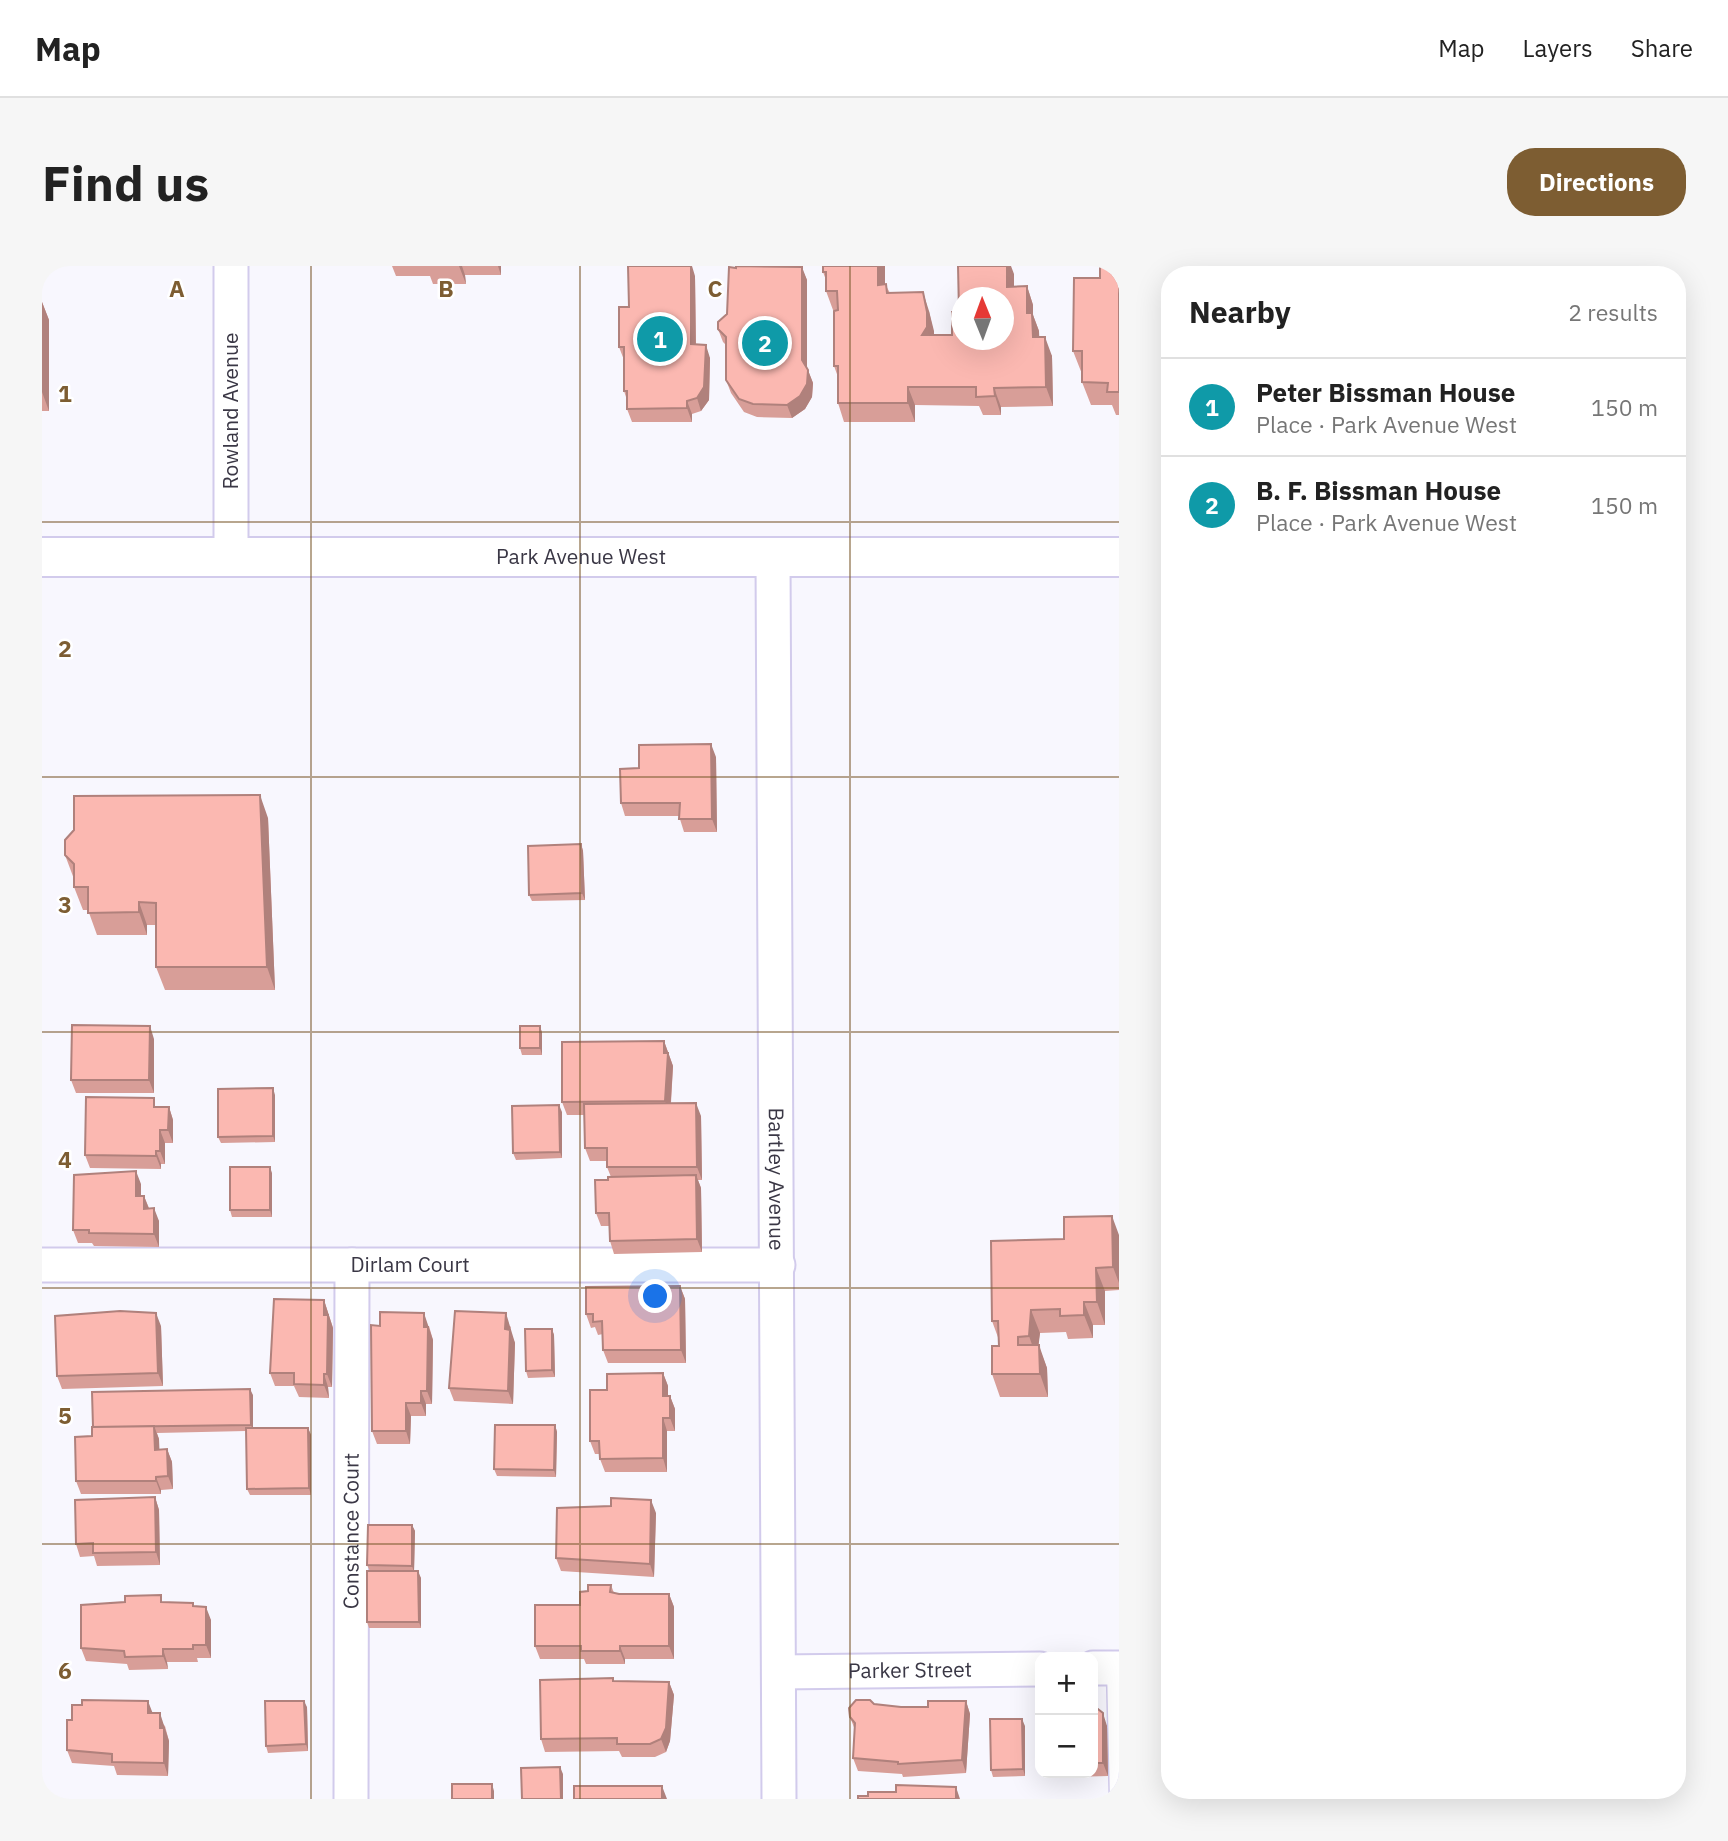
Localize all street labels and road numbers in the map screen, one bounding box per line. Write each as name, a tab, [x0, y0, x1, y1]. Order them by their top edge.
street label: Rowland Avenue	[216, 332, 244, 490]
street label: Park Avenue West	[496, 542, 666, 570]
street label: Bartley Avenue	[763, 1107, 791, 1250]
street label: Dirlam Court	[350, 1250, 470, 1278]
street label: Constance Court	[336, 1453, 365, 1609]
street label: Parker Street	[848, 1655, 972, 1684]

